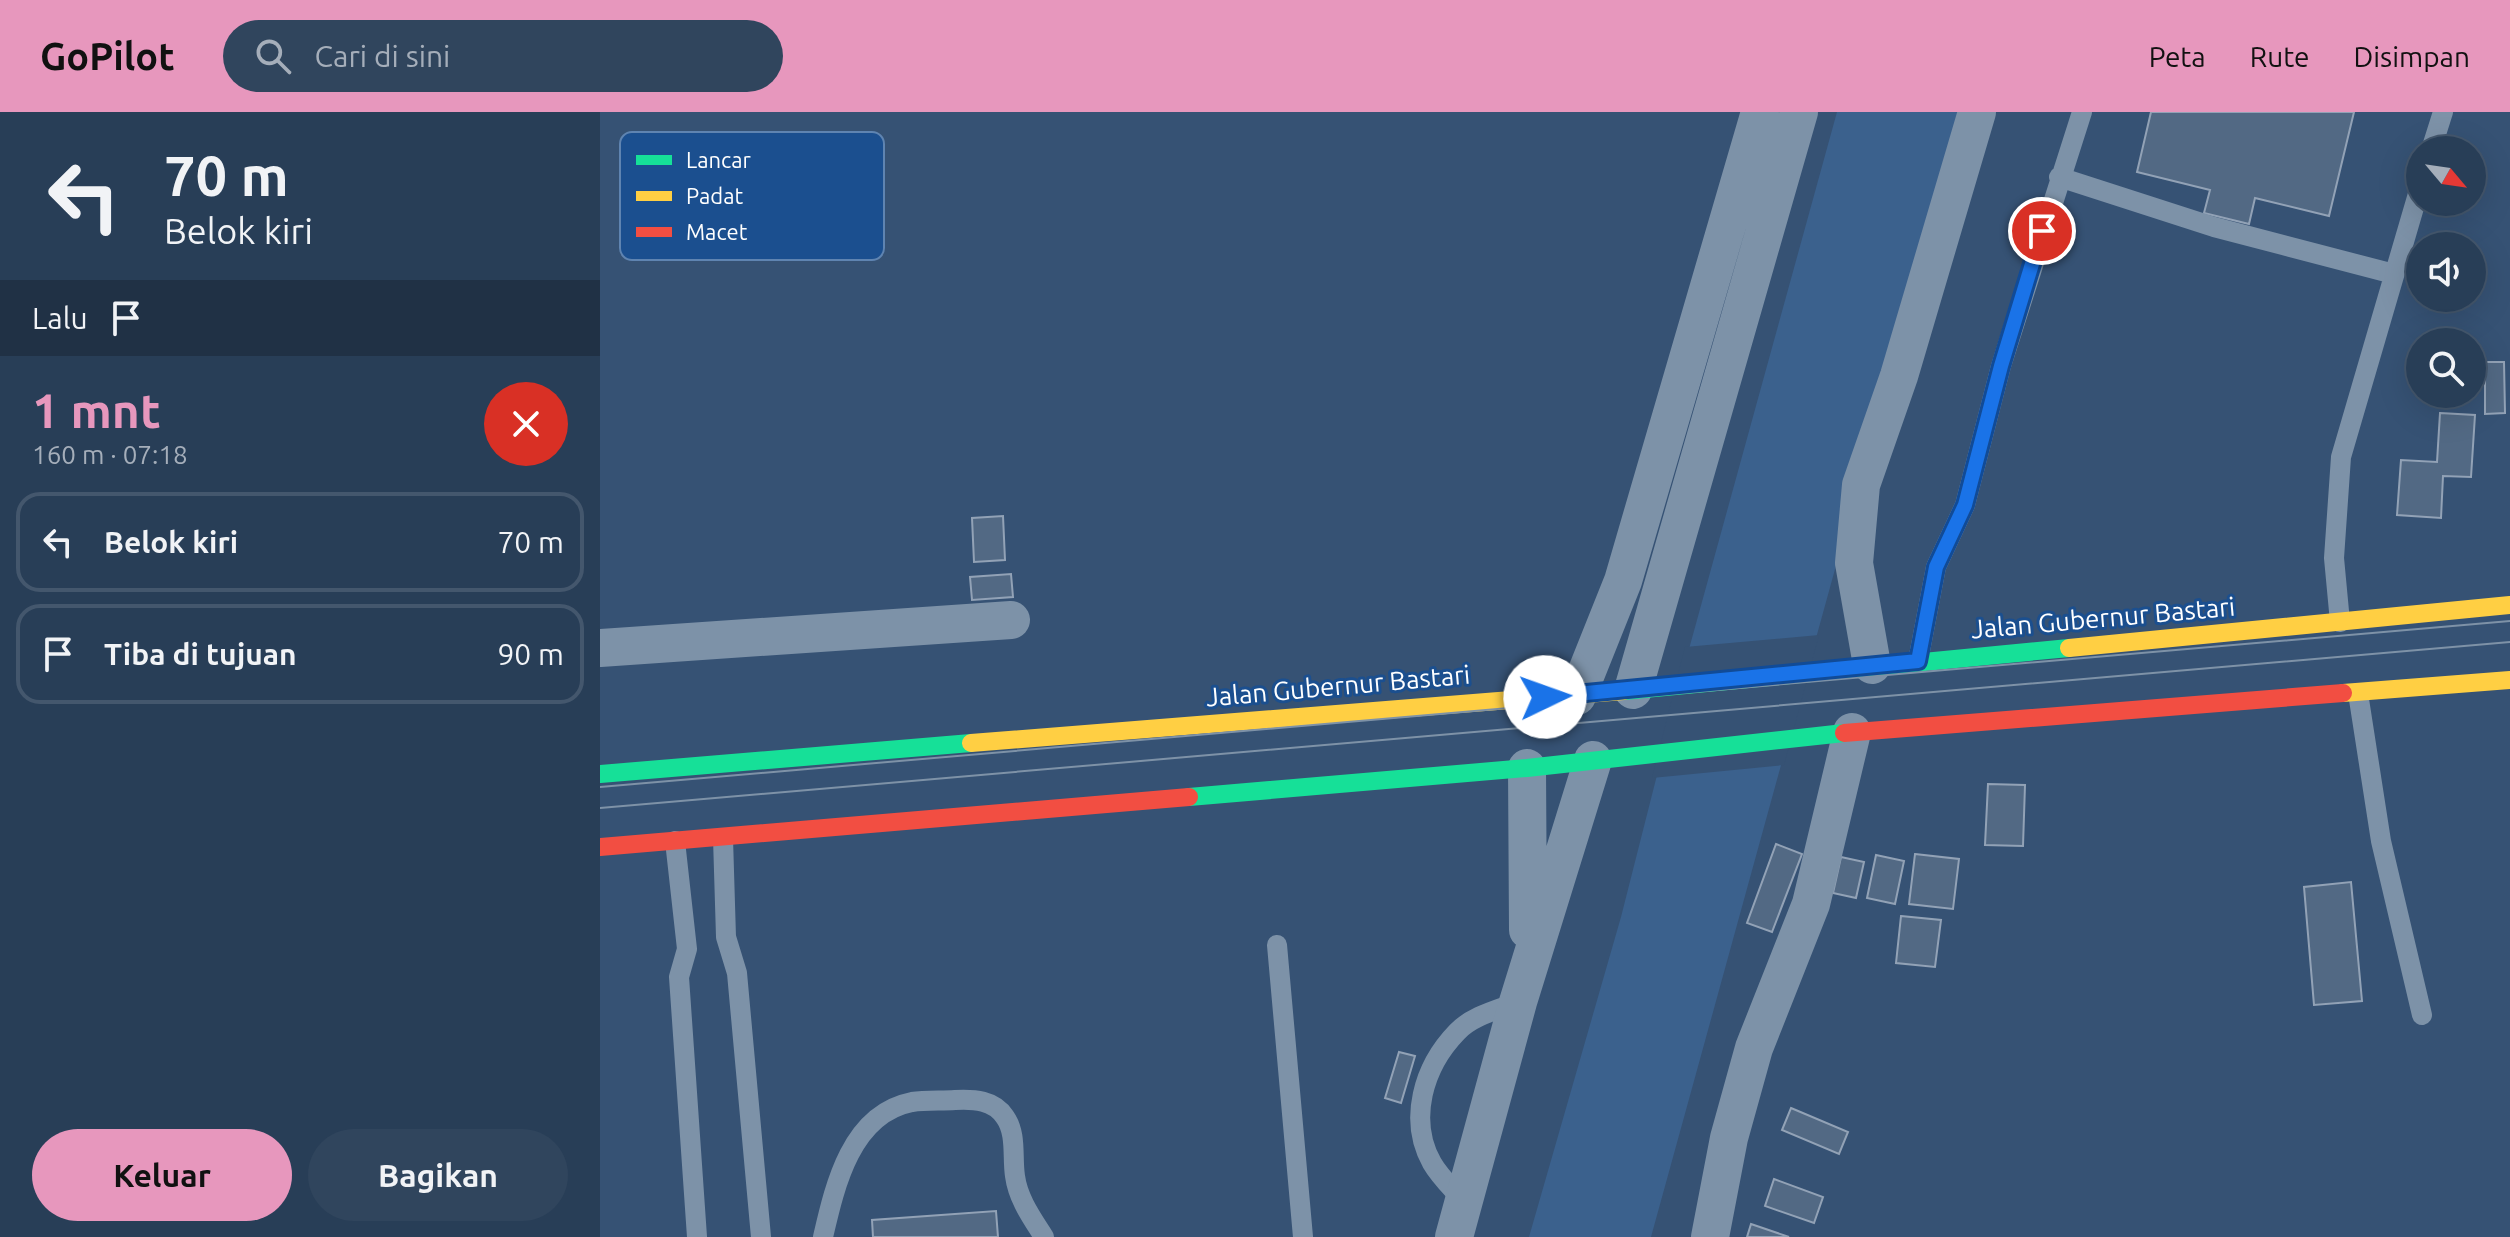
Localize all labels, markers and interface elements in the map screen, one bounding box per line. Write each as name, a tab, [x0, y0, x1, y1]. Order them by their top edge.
search box	[223, 20, 783, 92]
icon: search	[251, 34, 295, 78]
text: GoPilot	[40, 35, 175, 77]
text: Cari di sini	[315, 39, 450, 73]
text: Peta	[2149, 41, 2206, 72]
text: Rute	[2250, 41, 2310, 72]
text: Disimpan	[2354, 41, 2470, 72]
legend	[620, 132, 884, 260]
north arrow	[2406, 136, 2486, 216]
map controls	[2406, 136, 2486, 408]
icon: left	[32, 144, 136, 248]
text: 70 m	[164, 144, 289, 207]
text: Lancar	[686, 147, 752, 172]
text: Padat	[686, 183, 743, 208]
pin	[2008, 197, 2076, 265]
icon: arrive	[2020, 209, 2064, 253]
text: Belok kiri	[164, 210, 313, 251]
text: Macet	[686, 219, 748, 244]
button: sound	[2406, 232, 2486, 312]
icon: arrive	[104, 296, 148, 340]
text: Lalu	[32, 301, 88, 335]
button: search	[2406, 328, 2486, 408]
button: close	[484, 382, 568, 466]
text: 1 mnt	[32, 383, 161, 437]
text: 160 m · 07:18	[32, 440, 188, 469]
icon: left	[36, 520, 80, 564]
text: Belok kiri	[104, 525, 238, 559]
text: 70 m	[497, 525, 564, 559]
street label: Jalan Gubernur Bastari	[1970, 592, 2236, 643]
icon: arrive	[36, 632, 80, 676]
text: Tiba di tujuan	[104, 637, 297, 671]
text: 90 m	[497, 637, 564, 671]
position arrow	[1503, 655, 1587, 739]
street label: Jalan Gubernur Bastari	[1205, 660, 1471, 711]
button: Keluar	[32, 1129, 292, 1221]
button: Bagikan	[308, 1129, 568, 1221]

